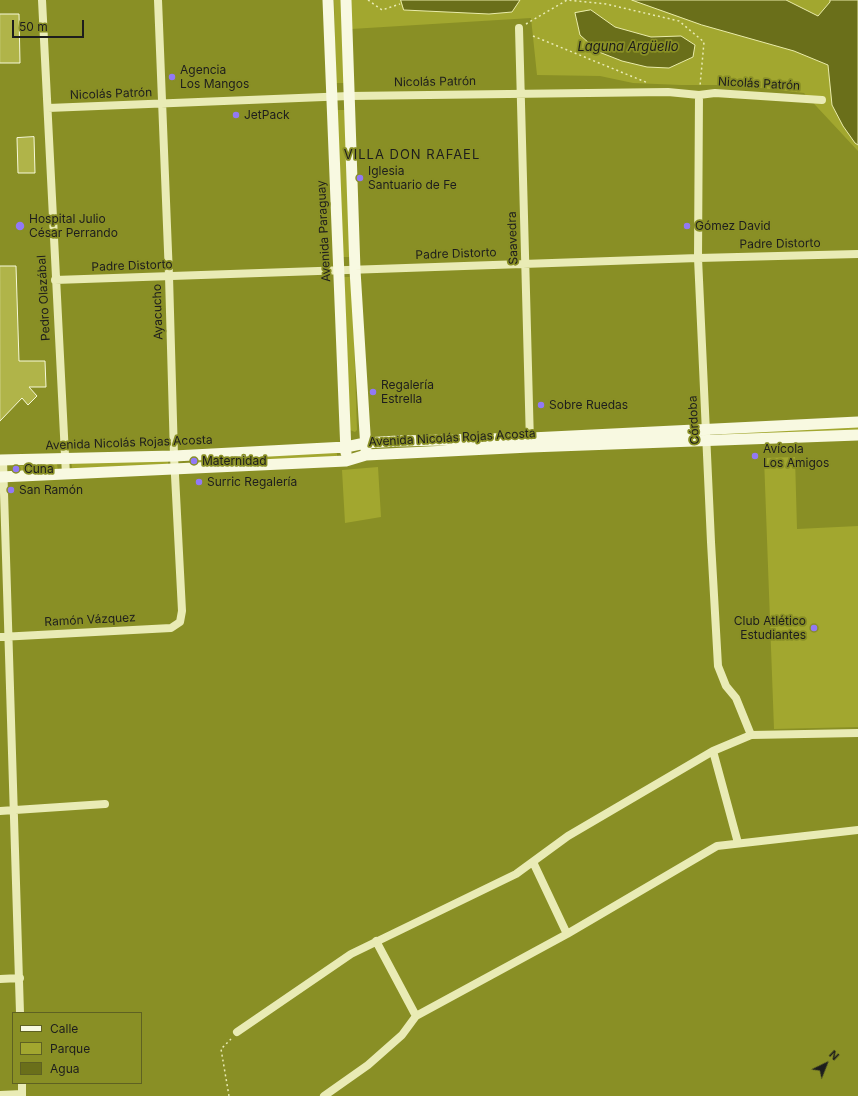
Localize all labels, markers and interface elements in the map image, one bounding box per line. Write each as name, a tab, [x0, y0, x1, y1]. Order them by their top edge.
scale bar	[14, 12, 86, 38]
text: 50 m	[19, 19, 48, 34]
water label: Laguna Argüello	[577, 39, 679, 55]
place label: Agencia Los Mangos	[180, 63, 249, 91]
marker: Agencia Los Mangos	[167, 72, 177, 82]
street label: Nicolás Patrón	[394, 74, 476, 90]
street label: Nicolás Patrón	[718, 75, 800, 93]
street label: Nicolás Patrón	[70, 85, 152, 103]
place label: JetPack	[244, 108, 290, 122]
marker: JetPack	[231, 110, 241, 120]
district label: VILLA DON RAFAEL	[344, 147, 480, 163]
place label: Iglesia Santuario de Fe	[368, 164, 457, 192]
marker: Iglesia Santuario de Fe	[355, 173, 365, 183]
street label: Avenida Paraguay	[314, 180, 334, 282]
street label: Saavedra	[505, 211, 521, 265]
place label: Hospital Julio César Perrando	[29, 212, 118, 240]
place label: Gómez David	[695, 219, 771, 233]
marker: Hospital Julio César Perrando	[14, 220, 26, 232]
marker: Gómez David	[682, 221, 692, 231]
street label: Padre Distorto	[739, 236, 821, 252]
street label: Padre Distorto	[415, 245, 497, 263]
street label: Pedro Olazábal	[35, 255, 53, 341]
street label: Padre Distorto	[91, 257, 173, 275]
street label: Ayacucho	[150, 284, 166, 340]
place label: Regalería Estrella	[381, 378, 434, 406]
marker: Regalería Estrella	[368, 387, 378, 397]
street label: Córdoba	[686, 395, 702, 445]
place label: Sobre Ruedas	[549, 398, 628, 412]
marker: Sobre Ruedas	[536, 400, 546, 410]
street label: Avenida Nicolás Rojas Acosta	[368, 426, 536, 450]
street label: Avenida Nicolás Rojas Acosta	[45, 433, 213, 453]
place label: Avícola Los Amigos	[763, 442, 829, 470]
marker: Avícola Los Amigos	[750, 451, 760, 461]
place label: Maternidad	[202, 454, 267, 468]
marker: Maternidad	[189, 456, 199, 466]
place label: Cuna	[24, 462, 54, 476]
marker: Cuna	[11, 464, 21, 474]
place label: Surric Regalería	[207, 475, 297, 489]
marker: Surric Regalería	[194, 477, 204, 487]
place label: San Ramón	[19, 483, 83, 497]
marker: San Ramón	[6, 485, 16, 495]
street label: Ramón Vázquez	[44, 610, 136, 630]
place label: Club Atlético Estudiantes	[734, 614, 806, 642]
marker: Club Atlético Estudiantes	[809, 623, 819, 633]
legend	[12, 1012, 142, 1084]
text: Calle	[50, 1021, 78, 1036]
text: Parque	[50, 1041, 90, 1056]
north arrow	[806, 1044, 846, 1084]
text: N	[826, 1047, 842, 1063]
text: Agua	[50, 1061, 79, 1076]

